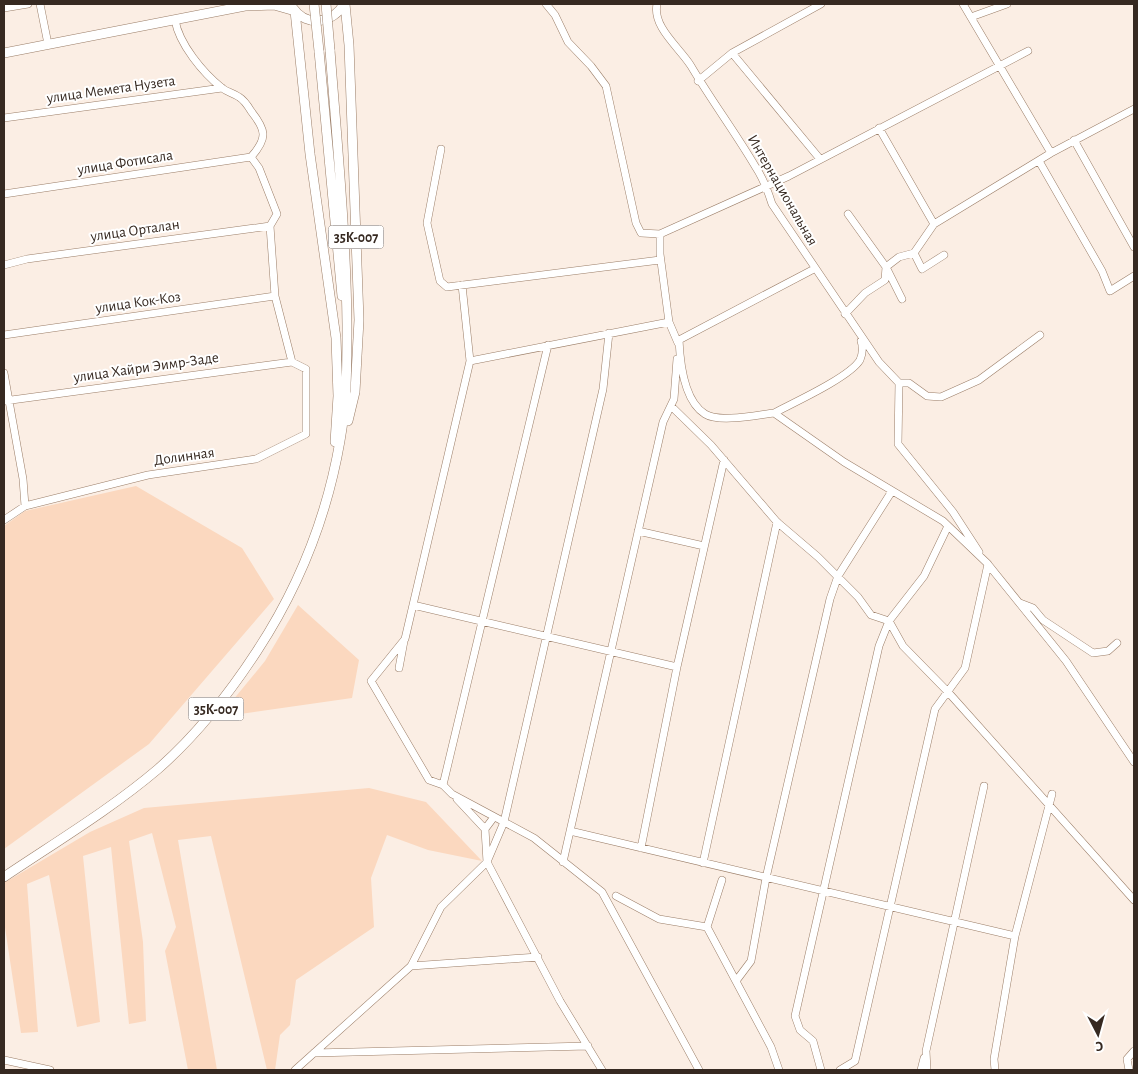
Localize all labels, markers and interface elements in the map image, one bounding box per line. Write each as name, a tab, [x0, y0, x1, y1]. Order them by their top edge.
street label: улица Мемета Нузета	[45, 73, 176, 106]
street label: Интернациональная	[745, 132, 820, 248]
street label: улица Фотисала	[75, 148, 174, 178]
street label: улица Орталан	[89, 217, 181, 244]
road number: 35К-007	[328, 226, 384, 248]
street label: улица Кок-Коз	[94, 289, 182, 316]
street label: улица Хайри Эимр-Заде	[72, 350, 220, 385]
street label: Долинная	[153, 445, 215, 468]
road number: 35К-007	[188, 698, 244, 721]
north arrow	[1073, 1009, 1123, 1059]
text: С	[1094, 1039, 1104, 1053]

